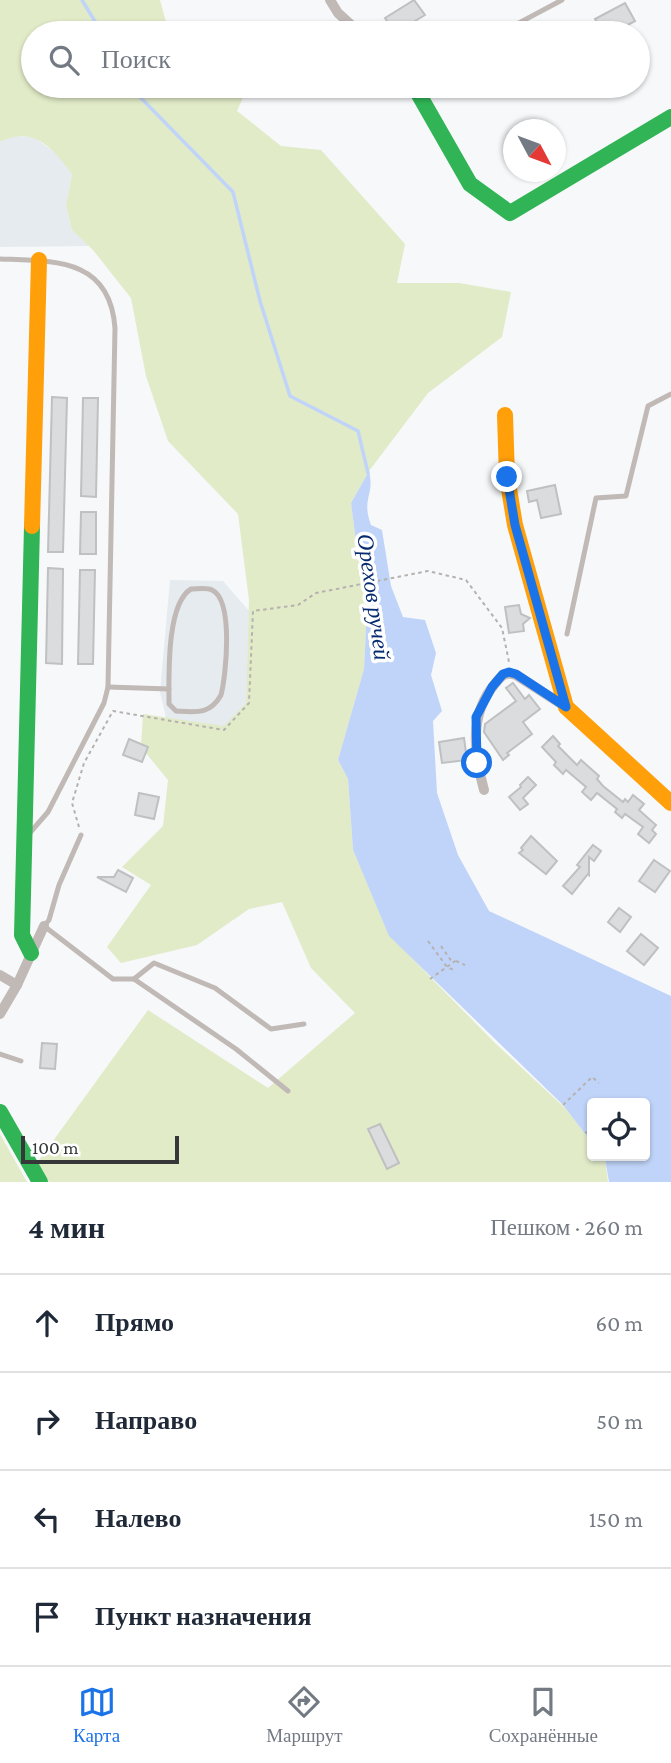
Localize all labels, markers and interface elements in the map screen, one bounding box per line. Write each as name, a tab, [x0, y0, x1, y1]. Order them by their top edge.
search box	[21, 21, 650, 98]
icon: search	[45, 41, 83, 79]
text: Поиск	[101, 45, 171, 74]
north arrow	[503, 119, 566, 182]
route end	[491, 461, 522, 492]
water label: Орехов ручей	[352, 532, 396, 662]
route start	[461, 747, 492, 778]
map controls	[587, 1098, 650, 1161]
button: locate	[587, 1098, 650, 1161]
scale bar	[21, 1133, 178, 1165]
text: 100 m	[32, 1137, 79, 1158]
text: 4 мин	[28, 1211, 105, 1244]
text: Пешком · 260 m	[490, 1214, 643, 1240]
icon: ahead	[28, 1304, 66, 1342]
text: Прямо	[95, 1308, 174, 1337]
text: 60 m	[596, 1310, 643, 1336]
icon: right	[28, 1402, 66, 1440]
text: Направо	[95, 1406, 197, 1435]
text: 50 m	[596, 1408, 643, 1434]
icon: left	[28, 1500, 66, 1538]
text: Налево	[95, 1504, 181, 1533]
text: 150 m	[589, 1506, 643, 1532]
icon: arrive	[28, 1598, 66, 1636]
text: Пункт назначения	[95, 1602, 312, 1631]
tab: Карта	[73, 1683, 120, 1747]
tab: Маршрут	[266, 1683, 343, 1747]
tab: Сохранённые	[489, 1683, 598, 1747]

